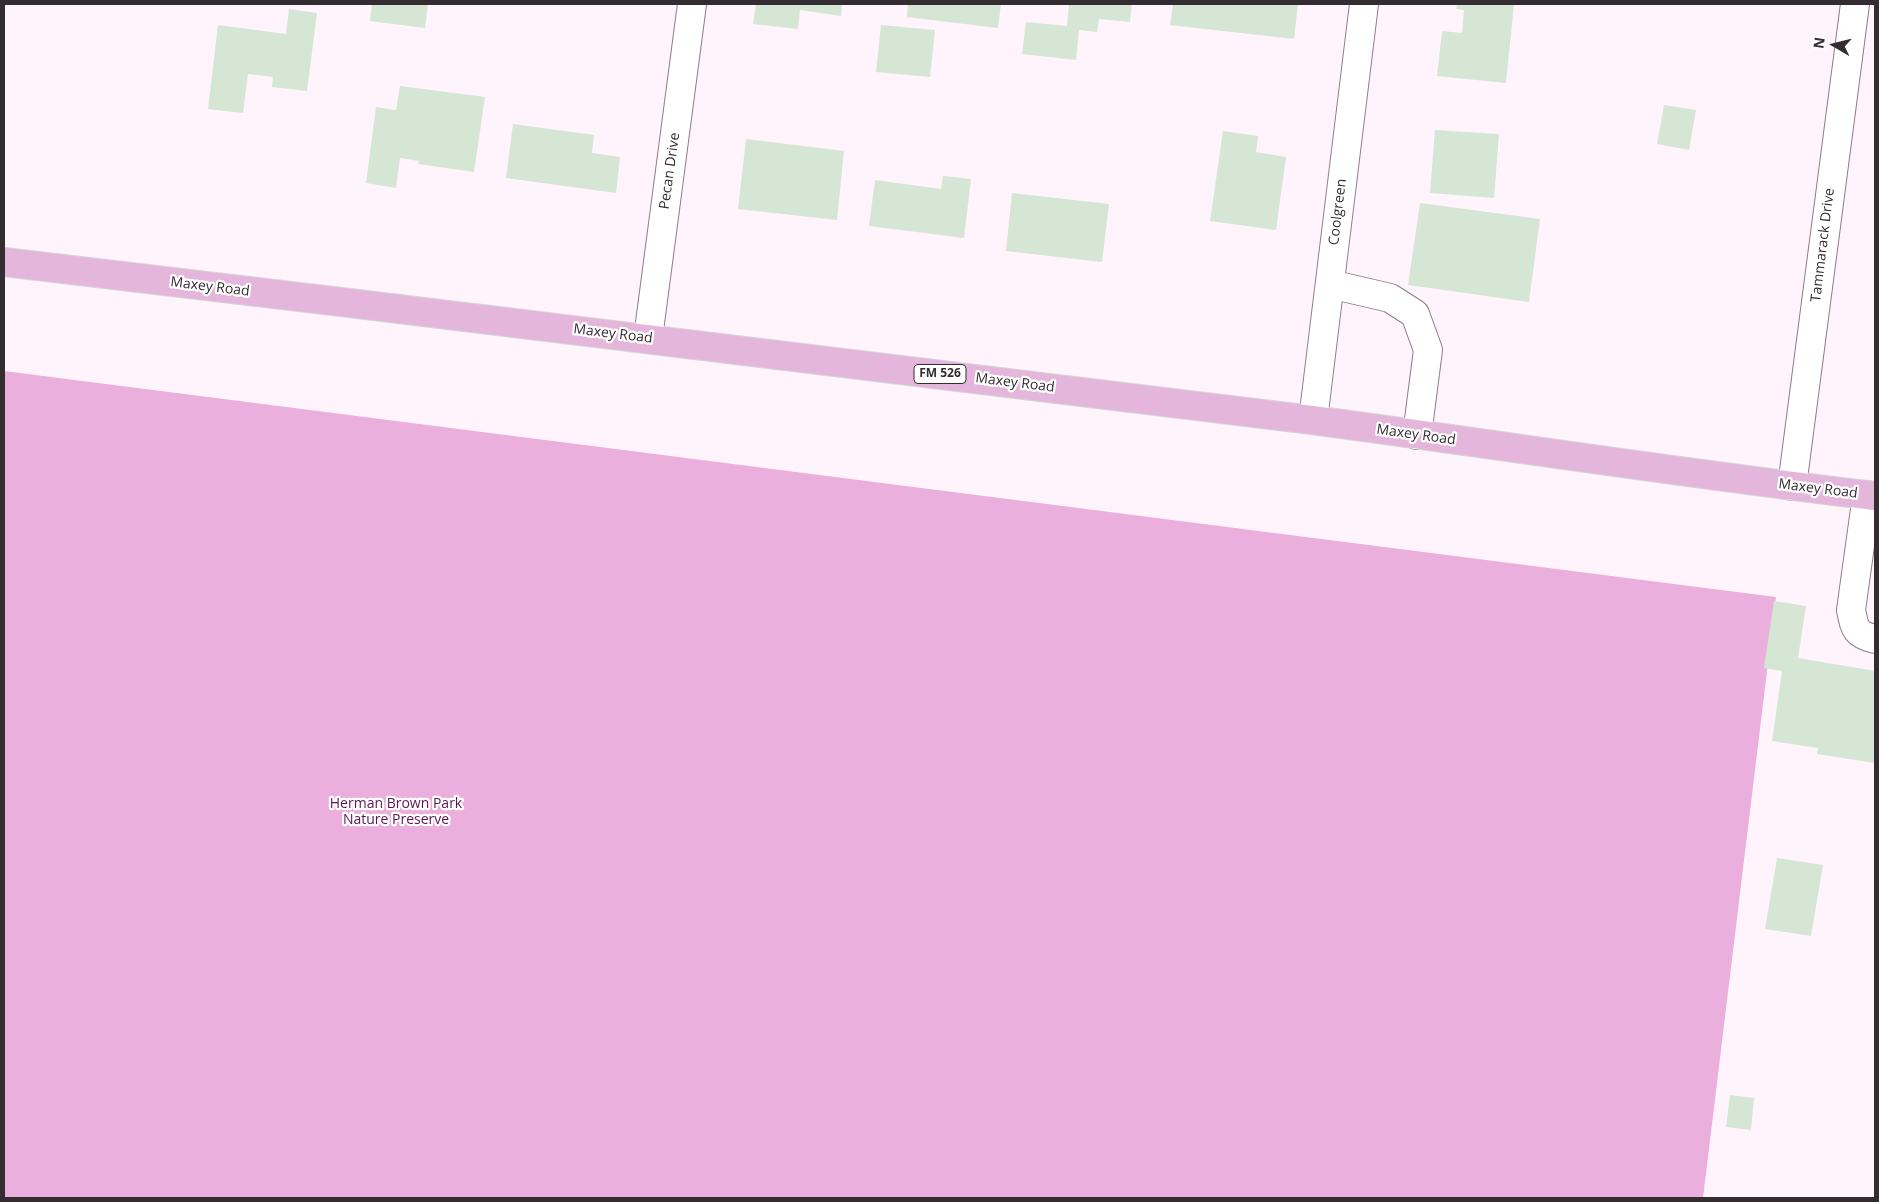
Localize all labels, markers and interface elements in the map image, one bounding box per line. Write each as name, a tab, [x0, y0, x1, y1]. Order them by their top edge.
north arrow	[1809, 20, 1859, 70]
text: N	[1808, 36, 1829, 50]
street label: Pecan Drive	[656, 132, 684, 210]
street label: Coolgreen	[1326, 178, 1350, 246]
street label: Tammarack Drive	[1808, 187, 1838, 303]
street label: Maxey Road	[169, 274, 251, 300]
street label: Maxey Road	[572, 321, 654, 347]
road number: FM 526	[914, 364, 966, 384]
street label: Maxey Road	[974, 370, 1056, 396]
street label: Maxey Road	[1375, 421, 1457, 449]
street label: Maxey Road	[1777, 476, 1859, 502]
park label: Herman Brown Park Nature Preserve	[330, 796, 462, 829]

